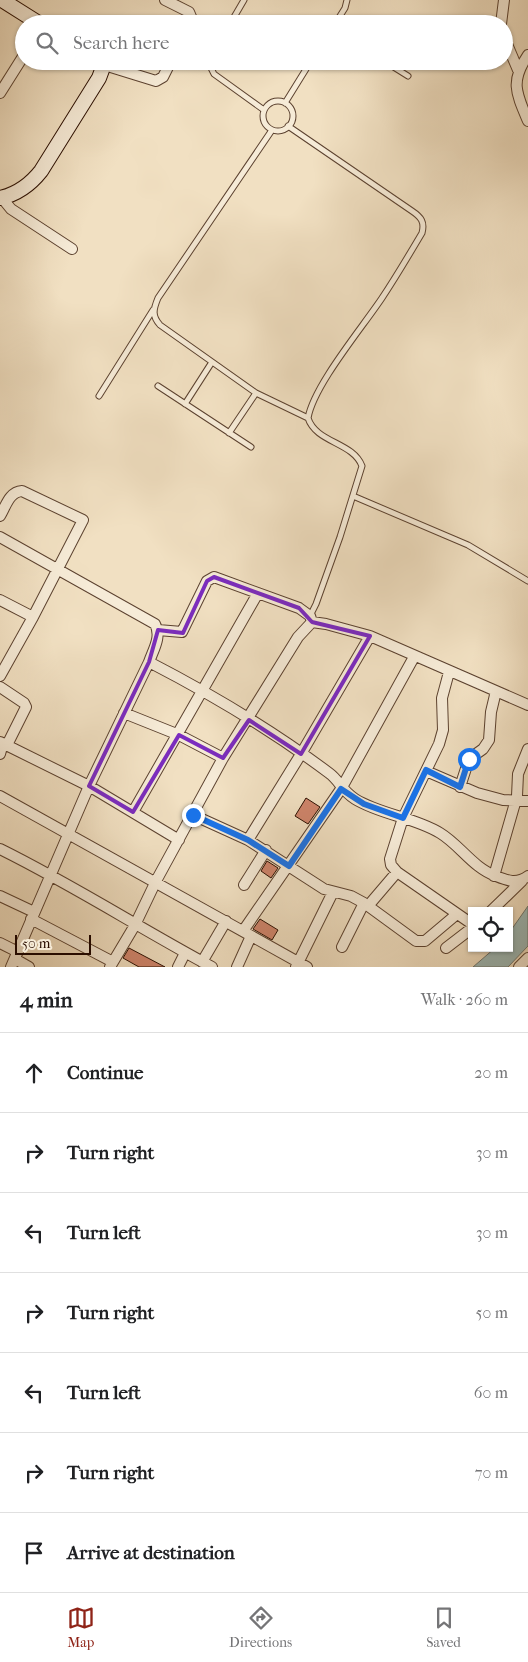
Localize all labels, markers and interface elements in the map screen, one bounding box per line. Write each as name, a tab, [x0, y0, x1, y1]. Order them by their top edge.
search box	[15, 15, 513, 70]
icon: search	[33, 29, 61, 57]
text: Search here	[73, 32, 169, 54]
route start	[458, 748, 481, 771]
route end	[182, 804, 205, 827]
map controls	[468, 907, 513, 952]
button: locate	[468, 907, 513, 952]
scale bar	[15, 932, 91, 955]
text: 50 m	[22, 935, 50, 952]
text: 4 min	[20, 988, 73, 1012]
text: Walk · 260 m	[421, 990, 508, 1009]
icon: ahead	[20, 1059, 48, 1087]
text: Continue	[67, 1062, 143, 1084]
text: 20 m	[474, 1063, 508, 1082]
icon: right	[20, 1139, 48, 1167]
text: Turn right	[67, 1142, 154, 1164]
text: 30 m	[476, 1143, 508, 1162]
icon: left	[20, 1219, 48, 1247]
text: Turn left	[67, 1222, 141, 1244]
text: 30 m	[476, 1223, 508, 1242]
icon: right	[20, 1299, 48, 1327]
text: Turn right	[67, 1302, 154, 1324]
text: 50 m	[476, 1303, 508, 1322]
icon: left	[20, 1379, 48, 1407]
text: Turn left	[67, 1382, 141, 1404]
text: 60 m	[474, 1383, 508, 1402]
icon: right	[20, 1459, 48, 1487]
text: Turn right	[67, 1462, 154, 1484]
text: 70 m	[475, 1463, 508, 1482]
icon: arrive	[20, 1539, 48, 1567]
text: Arrive at destination	[67, 1542, 235, 1564]
tab: Map	[67, 1604, 95, 1651]
tab: Directions	[229, 1604, 292, 1651]
tab: Saved	[426, 1604, 461, 1651]

